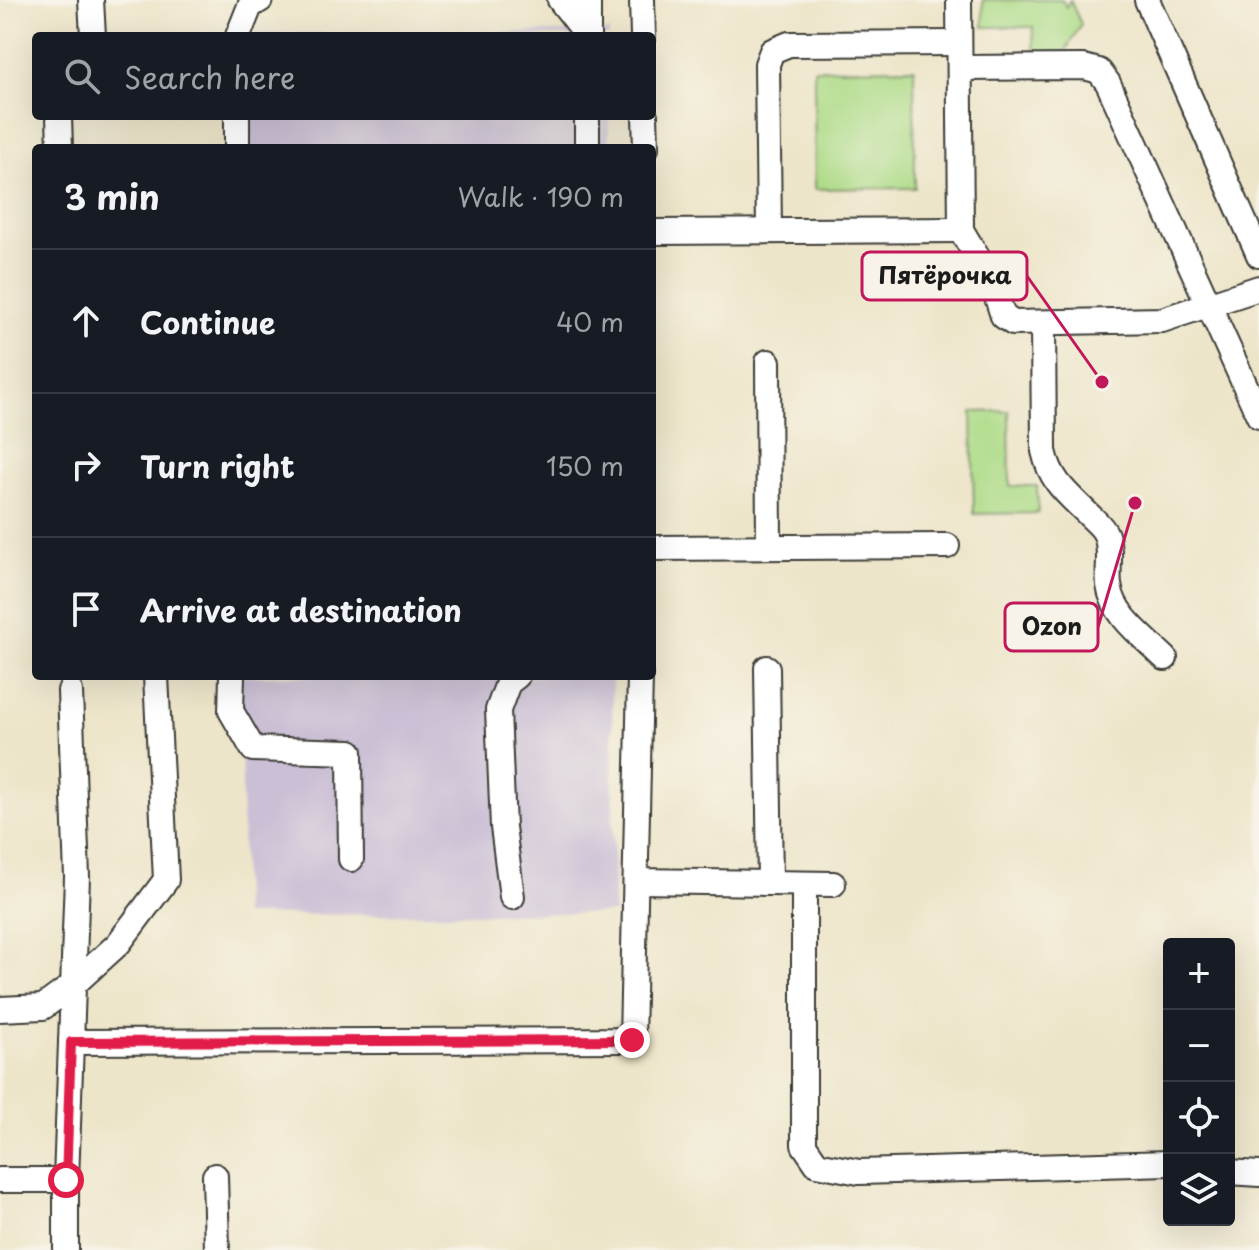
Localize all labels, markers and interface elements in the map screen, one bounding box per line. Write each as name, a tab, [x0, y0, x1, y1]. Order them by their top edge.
search box	[32, 32, 656, 120]
icon: search	[60, 54, 104, 98]
text: Search here	[124, 54, 296, 99]
text: 3 min	[64, 170, 160, 222]
text: Walk · 190 m	[458, 177, 624, 216]
callout: Пятёрочка	[862, 252, 1027, 300]
text: Пятёрочка	[878, 256, 1012, 292]
icon: ahead	[64, 299, 108, 343]
text: Continue	[140, 299, 275, 344]
text: 40 m	[556, 302, 624, 341]
icon: right	[64, 443, 108, 487]
text: Turn right	[140, 443, 295, 488]
text: 150 m	[546, 446, 624, 485]
icon: arrive	[64, 587, 108, 631]
text: Arrive at destination	[140, 587, 462, 632]
callout: Ozon	[1005, 603, 1098, 651]
text: Ozon	[1022, 607, 1082, 643]
map controls	[1163, 938, 1235, 1226]
button: +	[1163, 938, 1235, 1010]
button: −	[1163, 1010, 1235, 1082]
route end	[614, 1022, 650, 1058]
button: locate	[1163, 1082, 1235, 1154]
button: layers	[1163, 1154, 1235, 1226]
route start	[48, 1162, 84, 1198]

